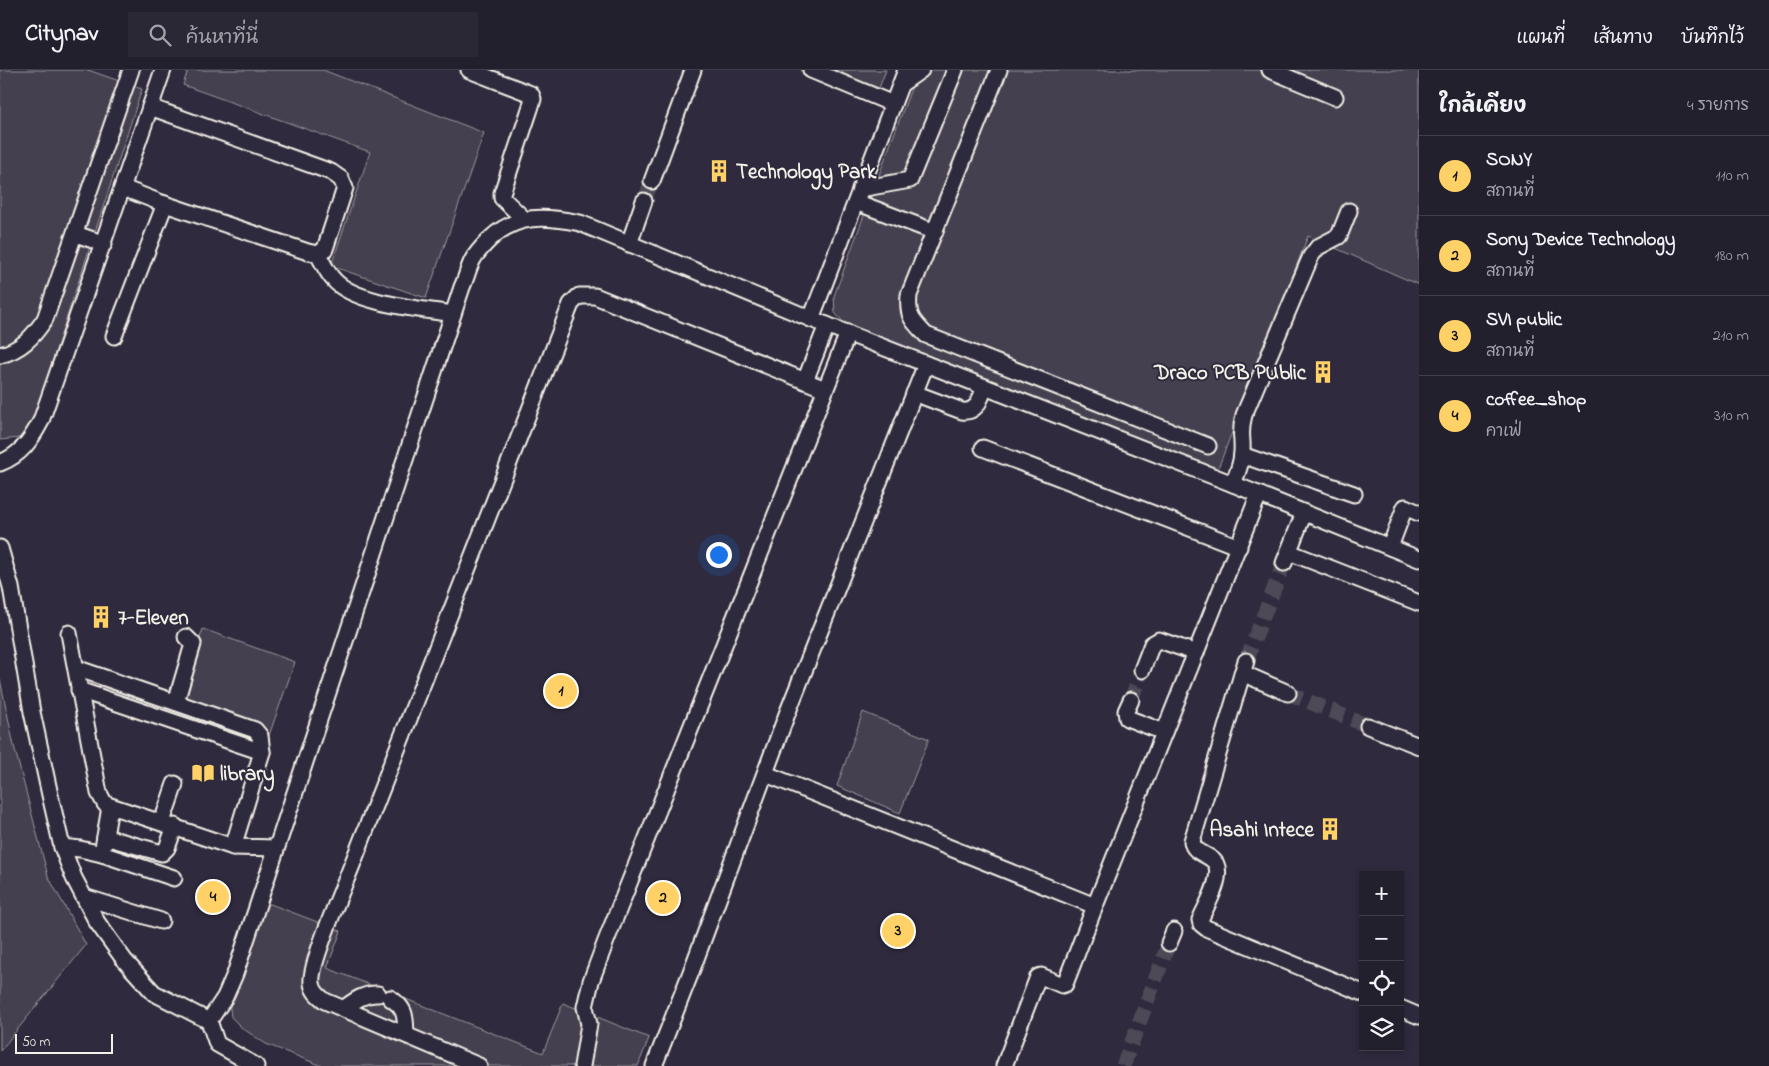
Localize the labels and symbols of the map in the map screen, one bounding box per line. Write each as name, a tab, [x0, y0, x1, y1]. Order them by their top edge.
building icon: Technology Park	[706, 158, 732, 184]
place label: Technology Park	[736, 158, 877, 190]
place label: Draco PCB PUblic	[1153, 359, 1307, 389]
building icon: Draco PCB PUblic	[1310, 359, 1336, 385]
your location	[706, 542, 732, 568]
building icon: 7-Eleven	[88, 604, 114, 630]
place label: 7-Eleven	[118, 604, 189, 634]
pin: 1	[545, 672, 577, 710]
library icon: library	[190, 760, 216, 786]
place label: library	[220, 760, 275, 792]
place label: Asahi Intece	[1210, 816, 1315, 846]
building icon: Asahi Intece	[1317, 816, 1343, 842]
pin: 4	[197, 878, 229, 916]
pin: 2	[647, 879, 679, 917]
pin: 3	[882, 912, 914, 950]
scale bar	[15, 1031, 112, 1054]

